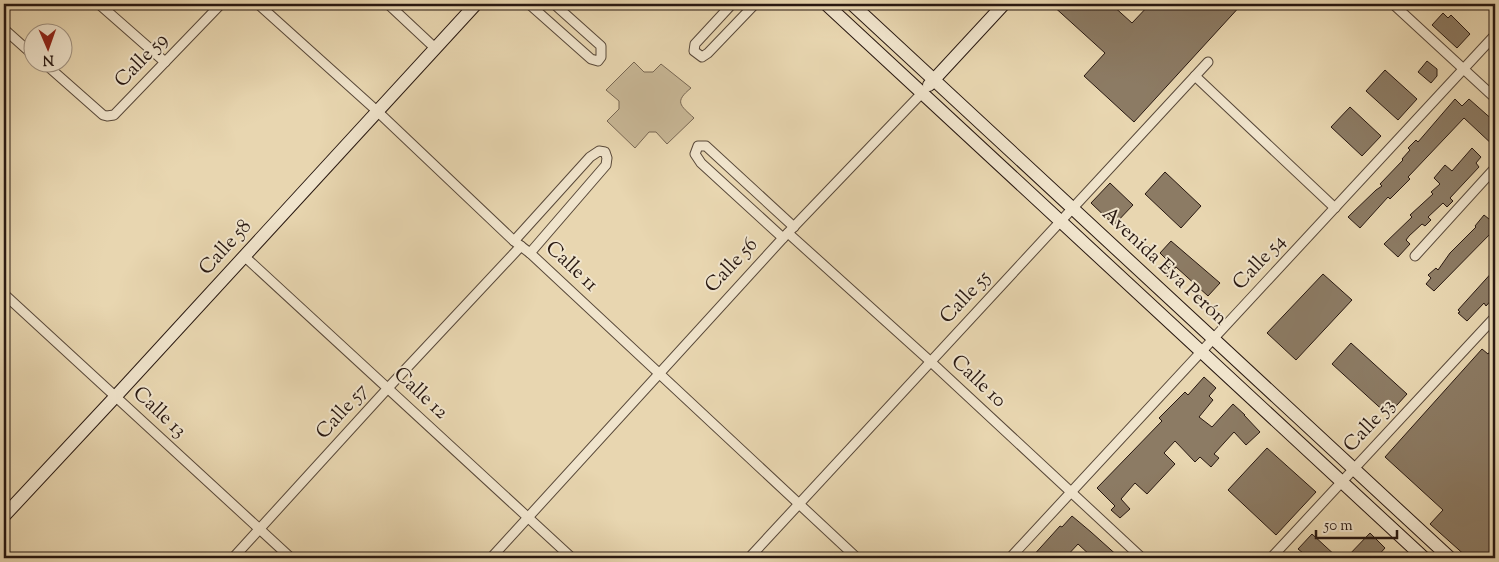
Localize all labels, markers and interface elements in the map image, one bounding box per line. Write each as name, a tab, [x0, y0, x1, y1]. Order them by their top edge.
north arrow	[22, 22, 72, 72]
street label: Calle 59	[109, 27, 175, 95]
text: N	[42, 49, 54, 69]
street label: Avenida Eva Perón	[1095, 201, 1233, 333]
street label: Calle 58	[193, 214, 259, 282]
street label: Calle 54	[1227, 229, 1293, 297]
street label: Calle 56	[699, 232, 765, 300]
street label: Calle 11	[538, 235, 604, 299]
street label: Calle 55	[934, 265, 998, 331]
street label: Calle 10	[944, 349, 1012, 415]
street label: Calle 12	[386, 361, 454, 427]
street label: Calle 57	[310, 378, 376, 446]
street label: Calle 13	[126, 380, 192, 446]
street label: Calle 53	[1337, 393, 1403, 459]
scale bar	[1316, 507, 1398, 539]
text: 50 m	[1323, 516, 1353, 537]

